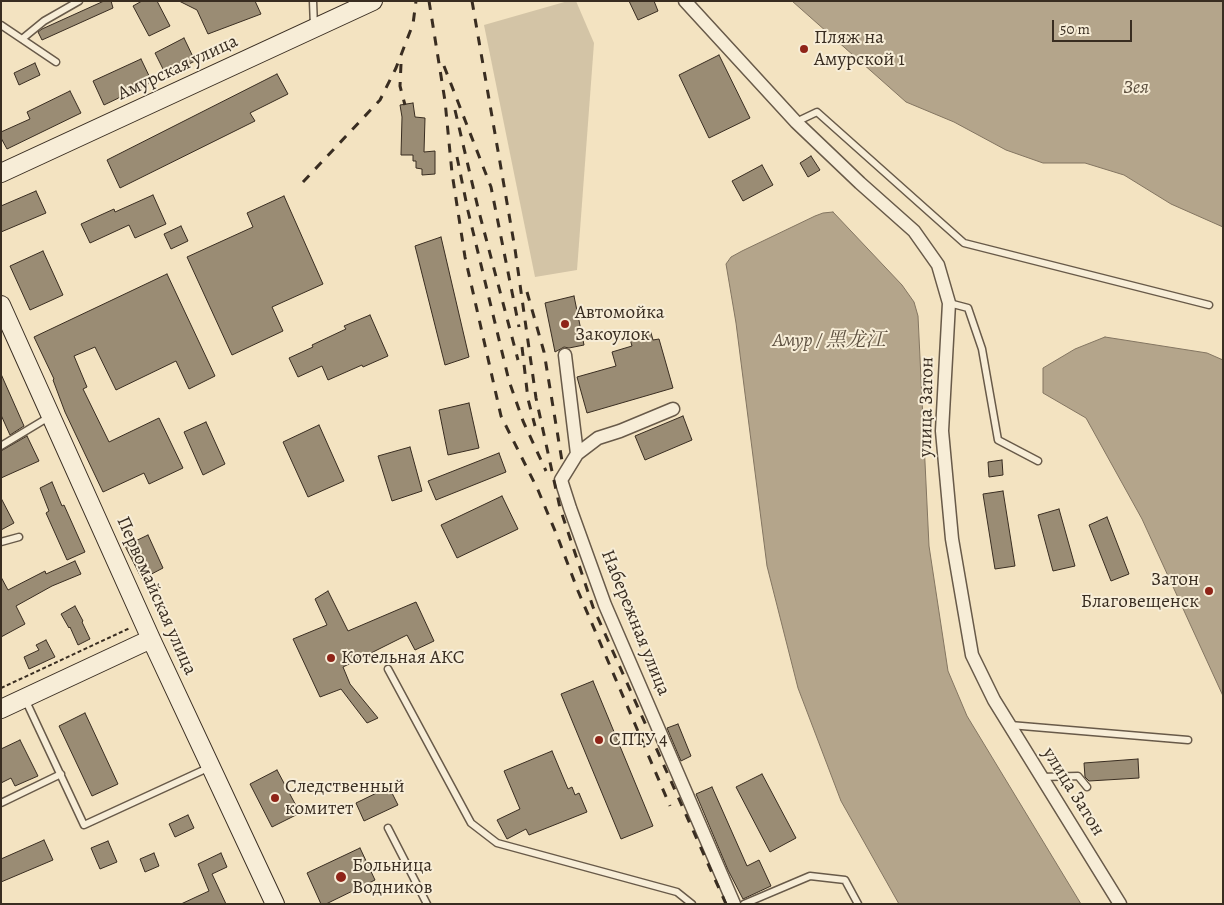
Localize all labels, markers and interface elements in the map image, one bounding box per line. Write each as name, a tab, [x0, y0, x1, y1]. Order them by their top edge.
scale bar	[1054, 10, 1134, 42]
text: 50 m	[1060, 19, 1090, 39]
place label: Пляж на Амурской 1	[814, 27, 905, 71]
street label: Амурская улица	[114, 30, 242, 106]
marker: Пляж на Амурской 1	[798, 43, 810, 55]
water label: Зея	[1123, 76, 1149, 100]
place label: Автомойка Закоулок	[575, 302, 665, 346]
marker: Автомойка Закоулок	[559, 318, 571, 330]
water label: Амур / 黑龙江	[772, 329, 886, 353]
street label: улица Затон	[915, 357, 939, 457]
street label: Первомайская улица	[111, 513, 201, 679]
street label: Набережная улица	[595, 547, 675, 699]
place label: Затон Благовещенск	[1081, 569, 1199, 613]
marker: Затон Благовещенск	[1203, 585, 1215, 597]
place label: Котельная АКС	[341, 647, 465, 669]
marker: Котельная АКС	[325, 652, 337, 664]
place label: СПТУ 4	[609, 729, 668, 751]
marker: СПТУ 4	[593, 734, 605, 746]
street label: улица Затон	[1037, 743, 1109, 841]
place label: Следственный комитет	[285, 776, 405, 820]
marker: Следственный комитет	[269, 792, 281, 804]
place label: Больница Водников	[352, 855, 432, 899]
marker: Больница Водников	[334, 870, 348, 884]

